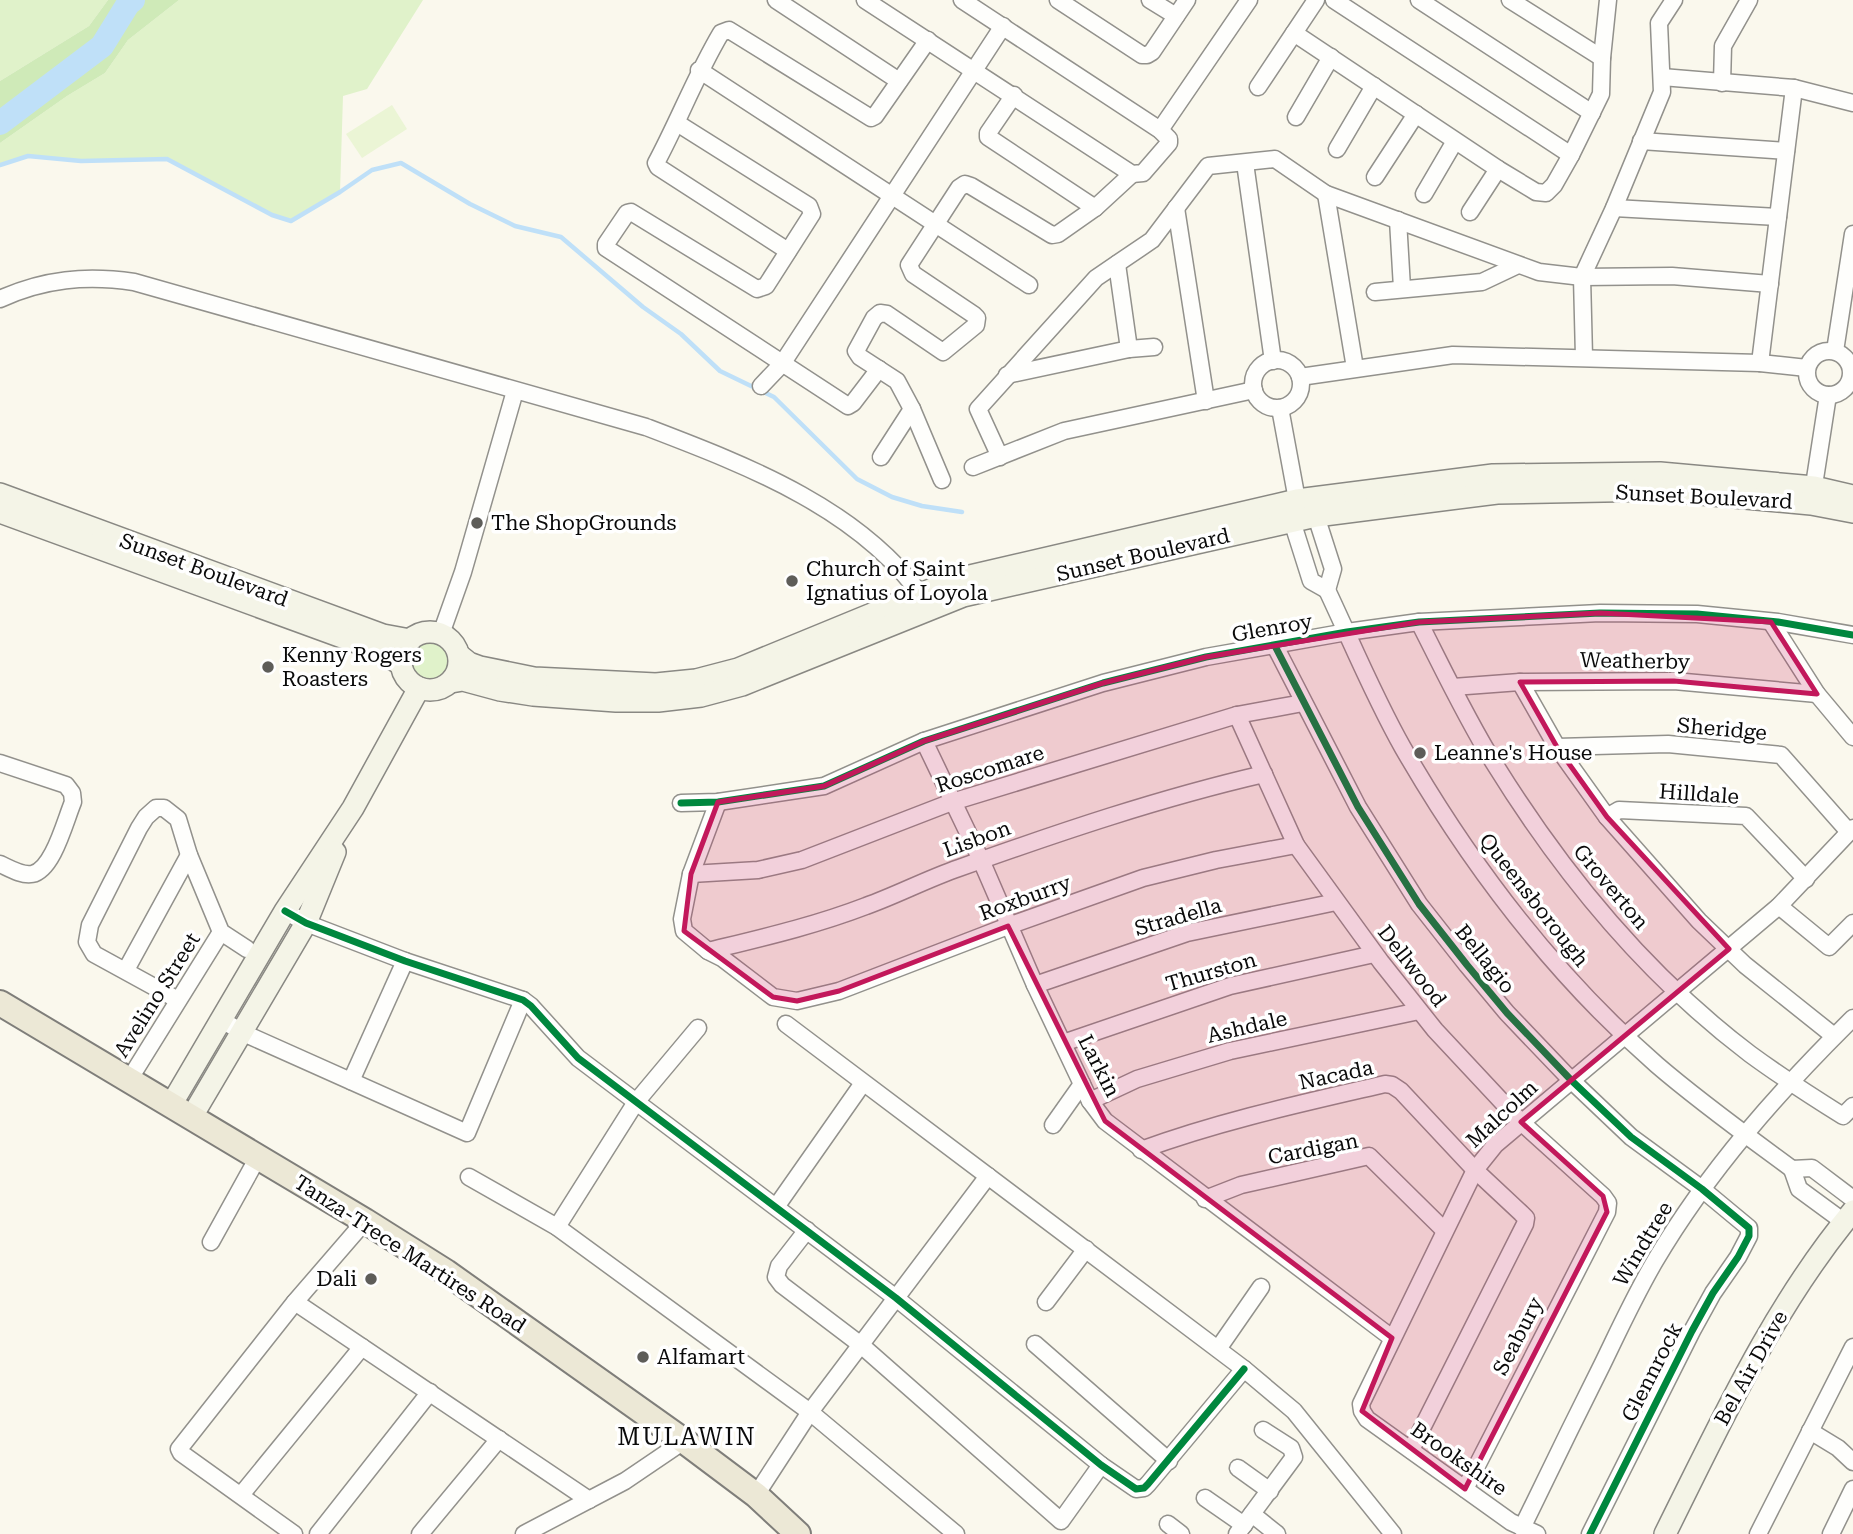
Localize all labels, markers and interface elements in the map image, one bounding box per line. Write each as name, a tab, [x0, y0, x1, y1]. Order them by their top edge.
street label: Sunset Boulevard	[1615, 480, 1794, 514]
place label: The ShopGrounds	[491, 511, 677, 535]
marker: The ShopGrounds	[469, 515, 485, 531]
street label: Sunset Boulevard	[1054, 523, 1233, 587]
street label: Sunset Boulevard	[117, 528, 292, 612]
place label: Church of Saint Ignatius of Loyola	[806, 557, 988, 605]
marker: Church of Saint Ignatius of Loyola	[784, 573, 800, 589]
street label: Glenroy	[1230, 609, 1315, 647]
place label: Kenny Rogers Roasters	[282, 643, 422, 691]
street label: Weatherby	[1580, 648, 1691, 674]
marker: Kenny Rogers Roasters	[260, 659, 276, 675]
street label: Sheridge	[1676, 713, 1768, 745]
street label: Roscomare	[933, 740, 1047, 798]
place label: Leanne's House	[1434, 741, 1592, 765]
marker: Leanne's House	[1412, 745, 1428, 761]
street label: Hilldale	[1658, 779, 1740, 809]
street label: Lisbon	[940, 816, 1014, 862]
street label: Queensborough	[1474, 828, 1594, 972]
street label: Groverton	[1569, 840, 1654, 935]
street label: Roxburry	[976, 870, 1075, 926]
street label: Stradella	[1132, 893, 1225, 941]
street label: Dellwood	[1373, 920, 1452, 1012]
street label: Bellagio	[1450, 920, 1520, 998]
street label: Avelino Street	[109, 928, 205, 1062]
street label: Thurston	[1163, 947, 1260, 996]
street label: Ashdale	[1205, 1006, 1289, 1048]
street label: Larkin	[1073, 1031, 1125, 1102]
street label: Nacada	[1297, 1055, 1376, 1095]
street label: Malcolm	[1462, 1075, 1542, 1153]
street label: Cardigan	[1266, 1128, 1361, 1170]
street label: Tanza-Trece Martires Road	[290, 1170, 531, 1338]
street label: Windtree	[1608, 1197, 1678, 1291]
place label: Dali	[316, 1267, 357, 1291]
marker: Dali	[363, 1271, 379, 1287]
street label: Seabury	[1488, 1292, 1548, 1379]
street label: Bel Air Drive	[1710, 1306, 1792, 1430]
street label: Glennrock	[1617, 1319, 1687, 1425]
place label: Alfamart	[657, 1345, 745, 1369]
marker: Alfamart	[635, 1349, 651, 1365]
street label: Brookshire	[1406, 1417, 1512, 1501]
district label: MULAWIN	[617, 1423, 757, 1451]

